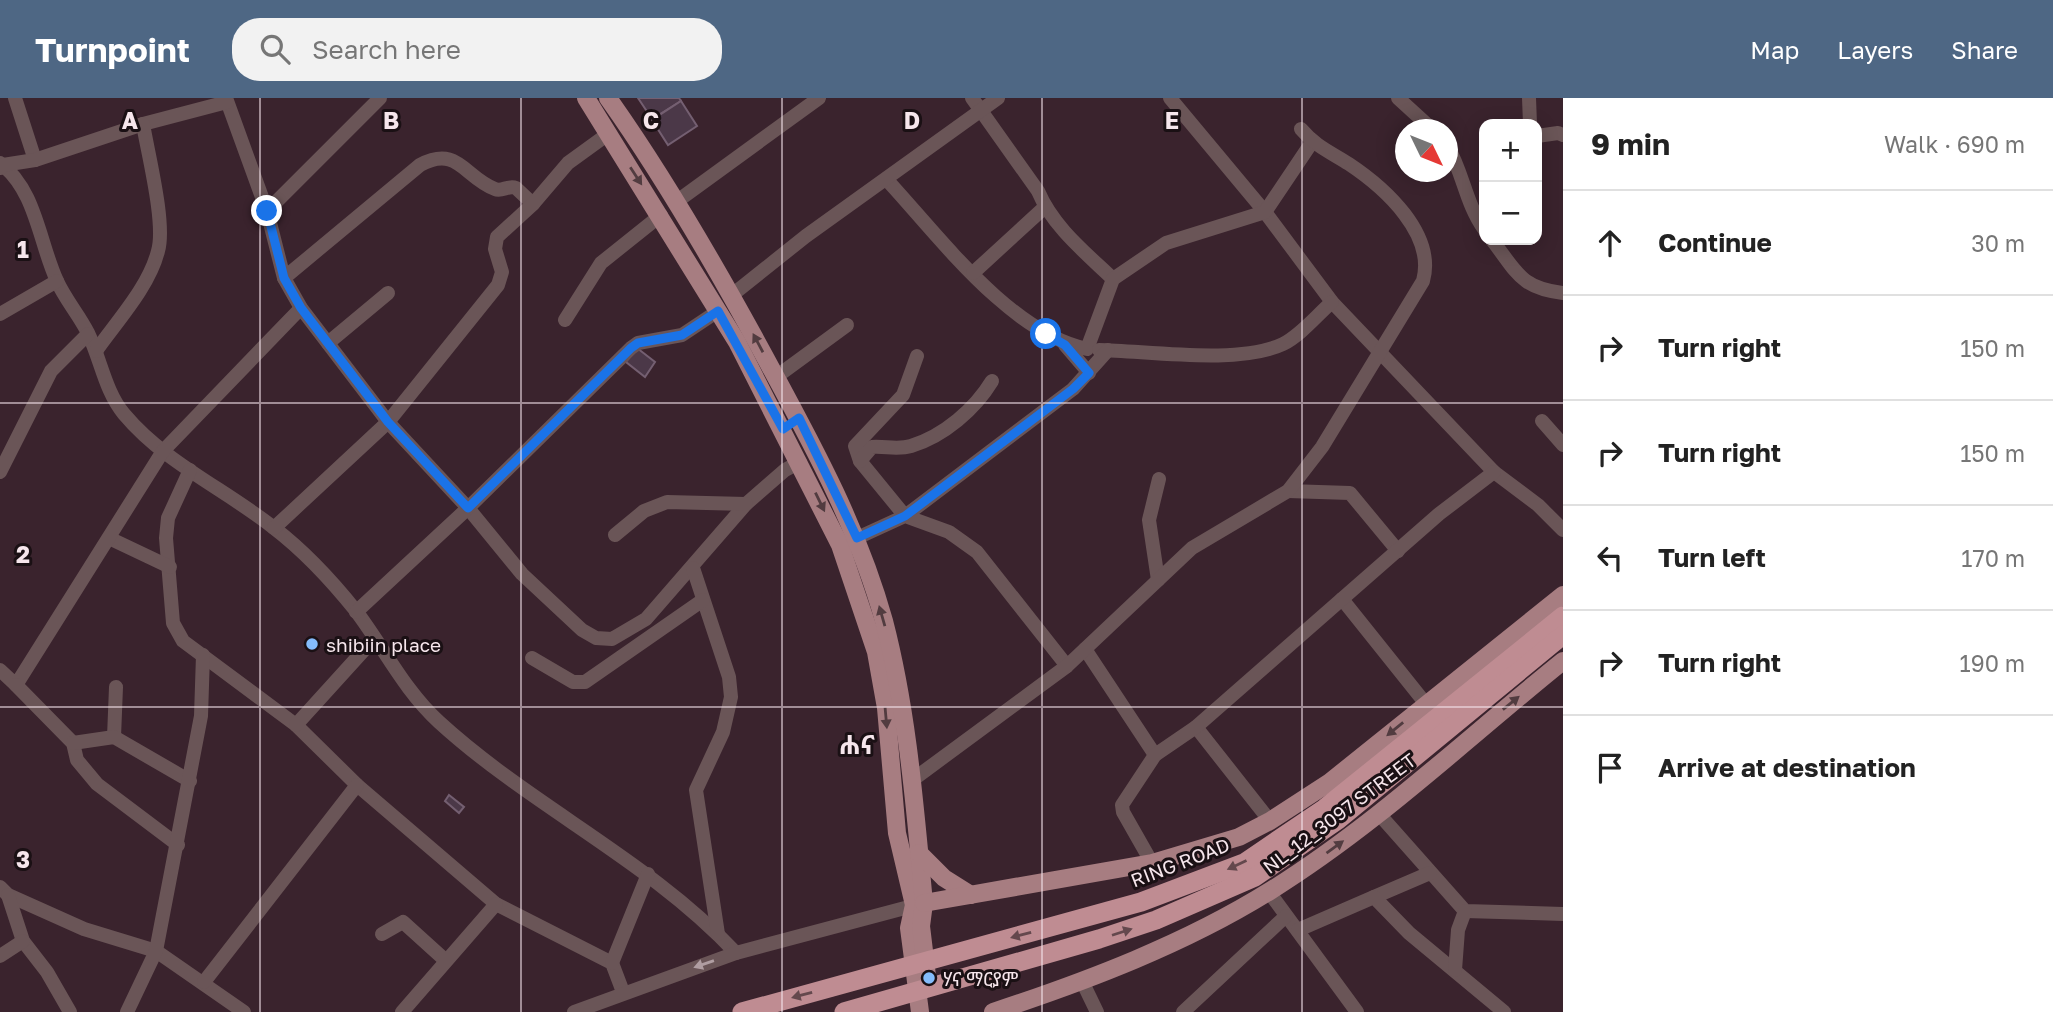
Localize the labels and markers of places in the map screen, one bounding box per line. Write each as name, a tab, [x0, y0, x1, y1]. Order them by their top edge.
place label: shibiin place	[326, 633, 441, 656]
marker: shibiin place	[304, 636, 320, 652]
place label: ሃና ማርያም	[943, 967, 1019, 990]
marker: ሃና ማርያም	[921, 970, 937, 986]

